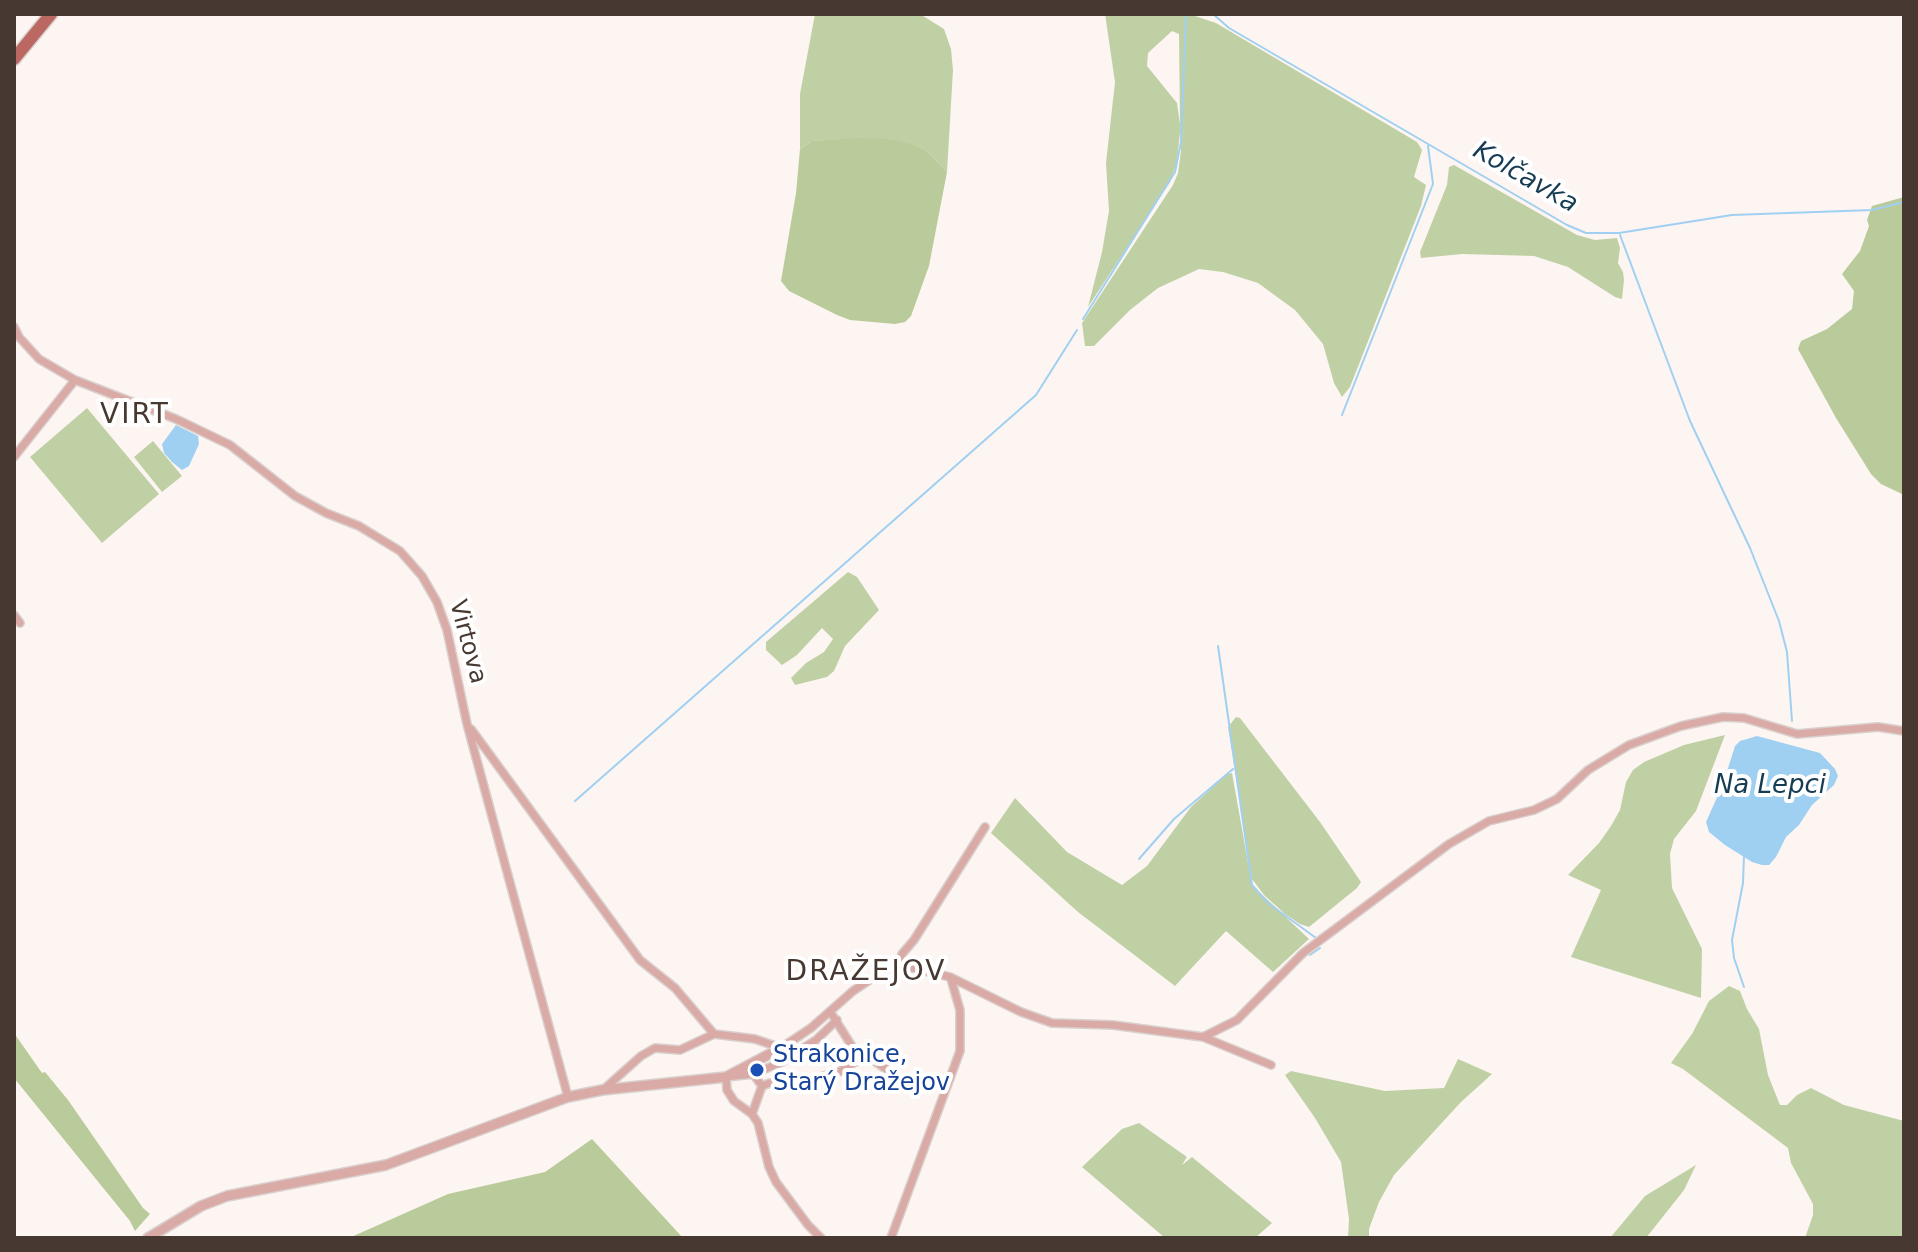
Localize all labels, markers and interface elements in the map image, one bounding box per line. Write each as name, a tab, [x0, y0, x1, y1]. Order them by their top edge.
water label: Kolčavka	[1467, 136, 1583, 220]
district label: VIRT	[100, 399, 170, 433]
street label: Virtova	[442, 597, 492, 687]
water label: Na Lepci	[1714, 770, 1826, 802]
district label: DRAŽEJOV	[786, 956, 946, 990]
place label: Strakonice, Starý Dražejov	[773, 1042, 950, 1098]
marker: Strakonice, Starý Dražejov	[748, 1061, 766, 1079]

